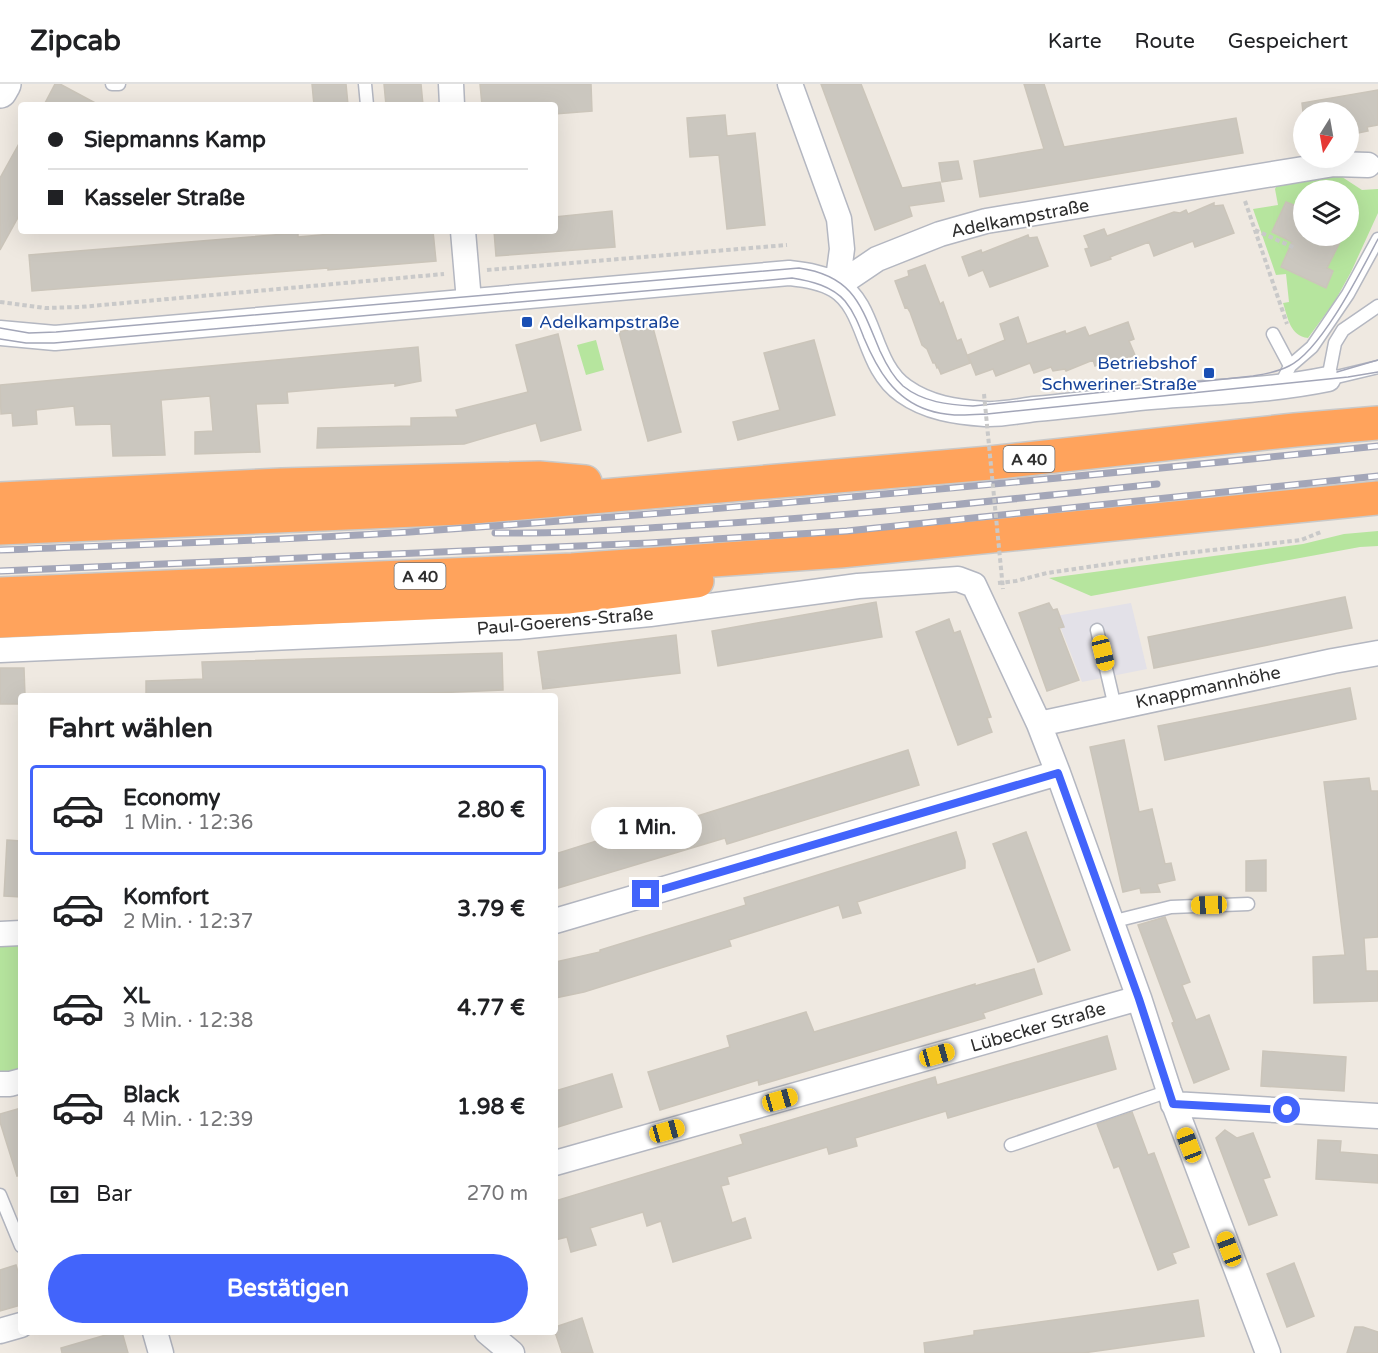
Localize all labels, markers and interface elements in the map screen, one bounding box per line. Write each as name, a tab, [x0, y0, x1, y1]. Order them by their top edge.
text: Zipcab	[30, 24, 121, 58]
text: Karte	[1048, 29, 1102, 54]
text: Route	[1135, 29, 1195, 54]
text: Gespeichert	[1228, 29, 1348, 54]
north arrow	[1293, 102, 1359, 168]
map controls	[1293, 102, 1359, 246]
text: Siepmanns Kamp	[84, 127, 266, 153]
button: layers	[1293, 180, 1359, 246]
text: Kasseler Straße	[84, 185, 245, 211]
street label: Adelkampstraße	[949, 194, 1091, 242]
place label: Adelkampstraße	[539, 311, 679, 333]
marker: Adelkampstraße	[520, 315, 534, 329]
place label: Betriebshof Schweriner Straße	[1041, 352, 1197, 395]
marker: Betriebshof Schweriner Straße	[1202, 366, 1216, 380]
road number: A 40	[1004, 446, 1054, 472]
road number: A 40	[394, 563, 446, 589]
street label: Paul-Goerens-Straße	[476, 602, 654, 640]
car	[1090, 633, 1116, 673]
street label: Knappmannhöhe	[1134, 661, 1282, 713]
text: Fahrt wählen	[48, 712, 213, 745]
icon: car	[51, 783, 105, 837]
text: Economy	[123, 785, 220, 811]
text: 2.80 €	[457, 797, 525, 823]
callout: 1 Min.	[590, 807, 702, 849]
text: 1 Min. · 12:36	[123, 811, 253, 835]
text: 1 Min.	[617, 816, 676, 840]
route end	[632, 880, 659, 907]
icon: car	[51, 882, 105, 936]
text: Komfort	[123, 884, 209, 910]
car	[1191, 895, 1227, 915]
text: 3.79 €	[457, 896, 525, 922]
text: 2 Min. · 12:37	[123, 910, 253, 934]
icon: car	[51, 981, 105, 1035]
text: XL	[123, 983, 150, 1009]
text: 4.77 €	[457, 995, 525, 1021]
street label: Lübecker Straße	[968, 997, 1108, 1057]
text: 3 Min. · 12:38	[123, 1009, 253, 1033]
car	[917, 1041, 957, 1069]
icon: car	[51, 1080, 105, 1134]
text: Black	[123, 1082, 180, 1108]
car	[760, 1086, 800, 1114]
text: 1.98 €	[457, 1094, 525, 1120]
route start	[1273, 1096, 1300, 1123]
text: 4 Min. · 12:39	[123, 1108, 253, 1132]
car	[647, 1117, 687, 1145]
car	[1174, 1125, 1204, 1165]
icon: cash	[48, 1178, 81, 1211]
text: Bar	[96, 1181, 132, 1207]
text: 270 m	[467, 1182, 528, 1206]
car	[1214, 1229, 1244, 1269]
button: Bestätigen	[48, 1254, 528, 1323]

